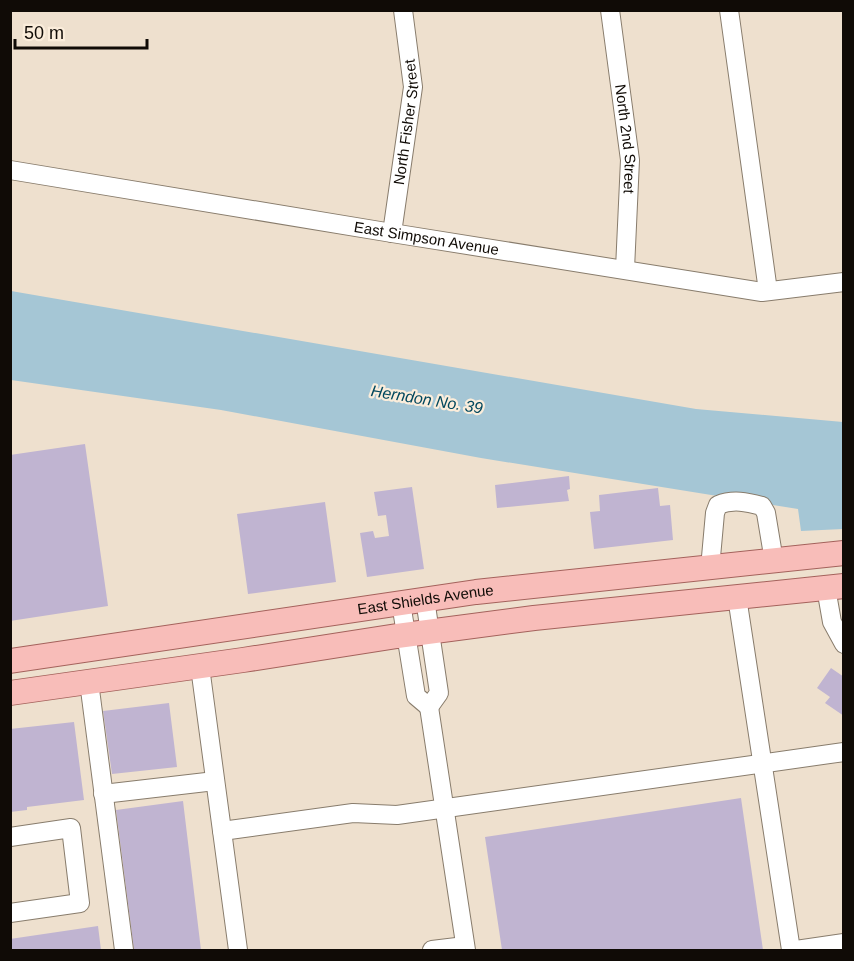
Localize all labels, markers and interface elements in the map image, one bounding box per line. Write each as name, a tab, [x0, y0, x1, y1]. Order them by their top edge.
scale bar	[15, 12, 147, 50]
text: 50 m	[24, 23, 64, 43]
street label: North Fisher Street	[390, 57, 421, 186]
street label: North 2nd Street	[612, 83, 639, 195]
street label: East Simpson Avenue	[353, 218, 500, 258]
water label: Herndon No. 39	[370, 382, 484, 417]
street label: East Shields Avenue	[356, 581, 494, 617]

